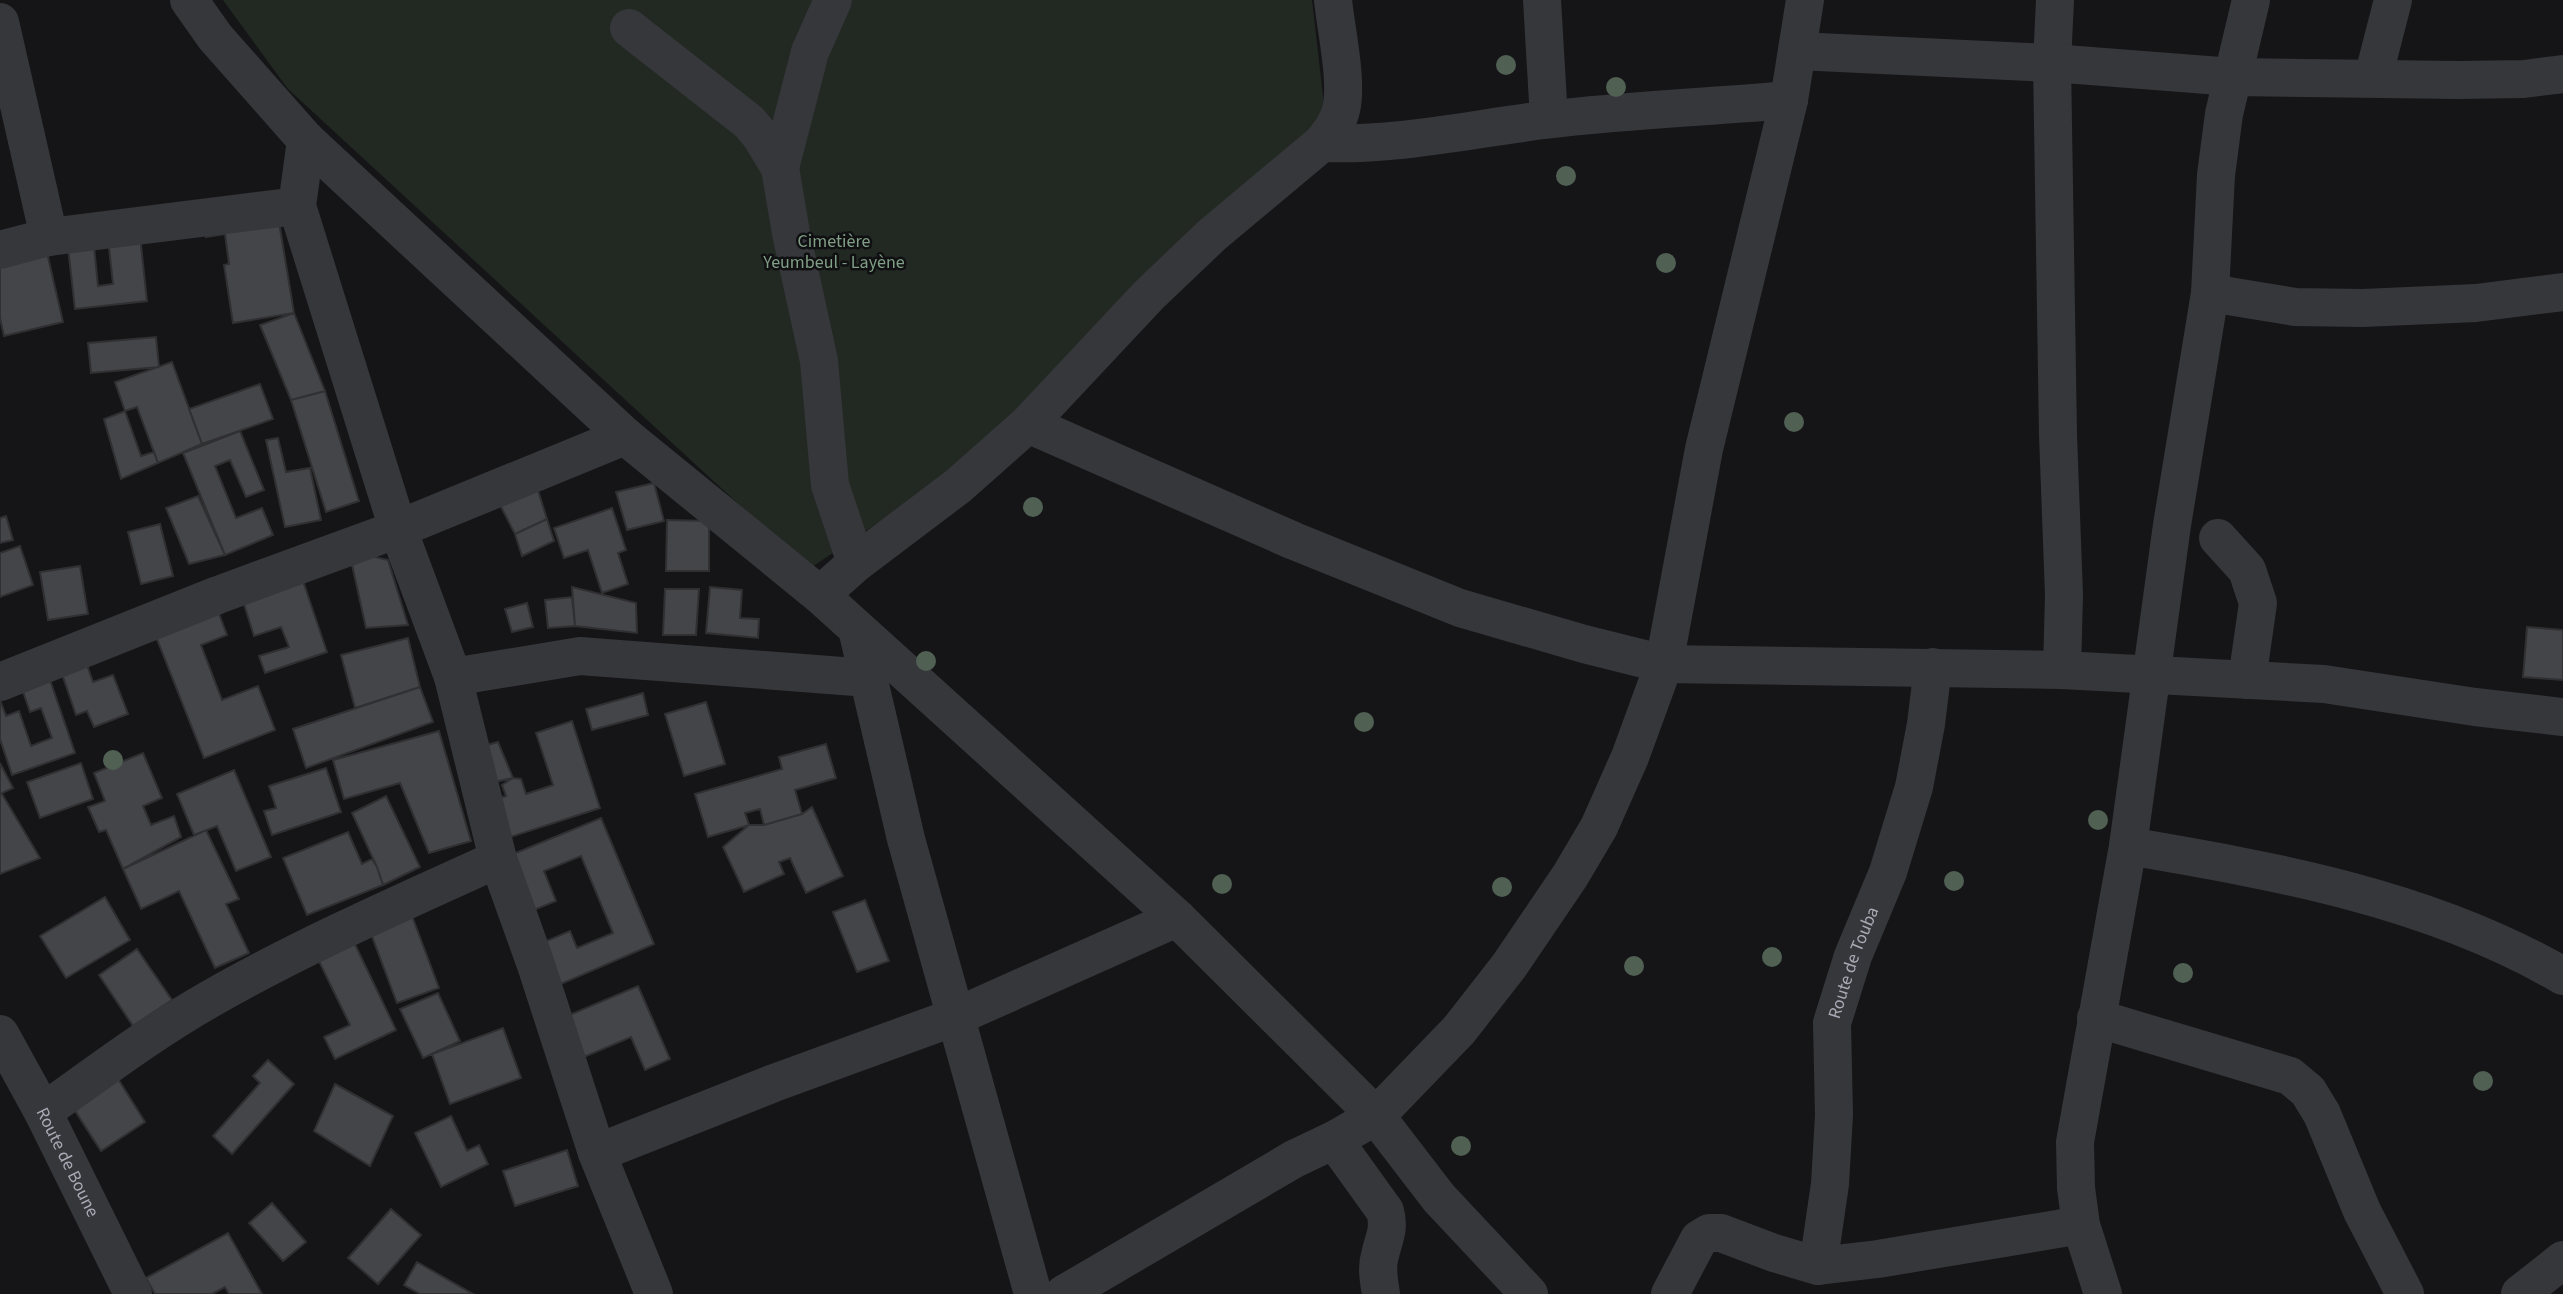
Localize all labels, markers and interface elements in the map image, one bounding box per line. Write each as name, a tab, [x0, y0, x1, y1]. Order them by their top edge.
park label: Cimetière Yeumbeul - Layène	[762, 229, 905, 275]
street label: Route de Touba	[1822, 903, 1885, 1022]
street label: Route de Boune	[30, 1103, 106, 1221]

